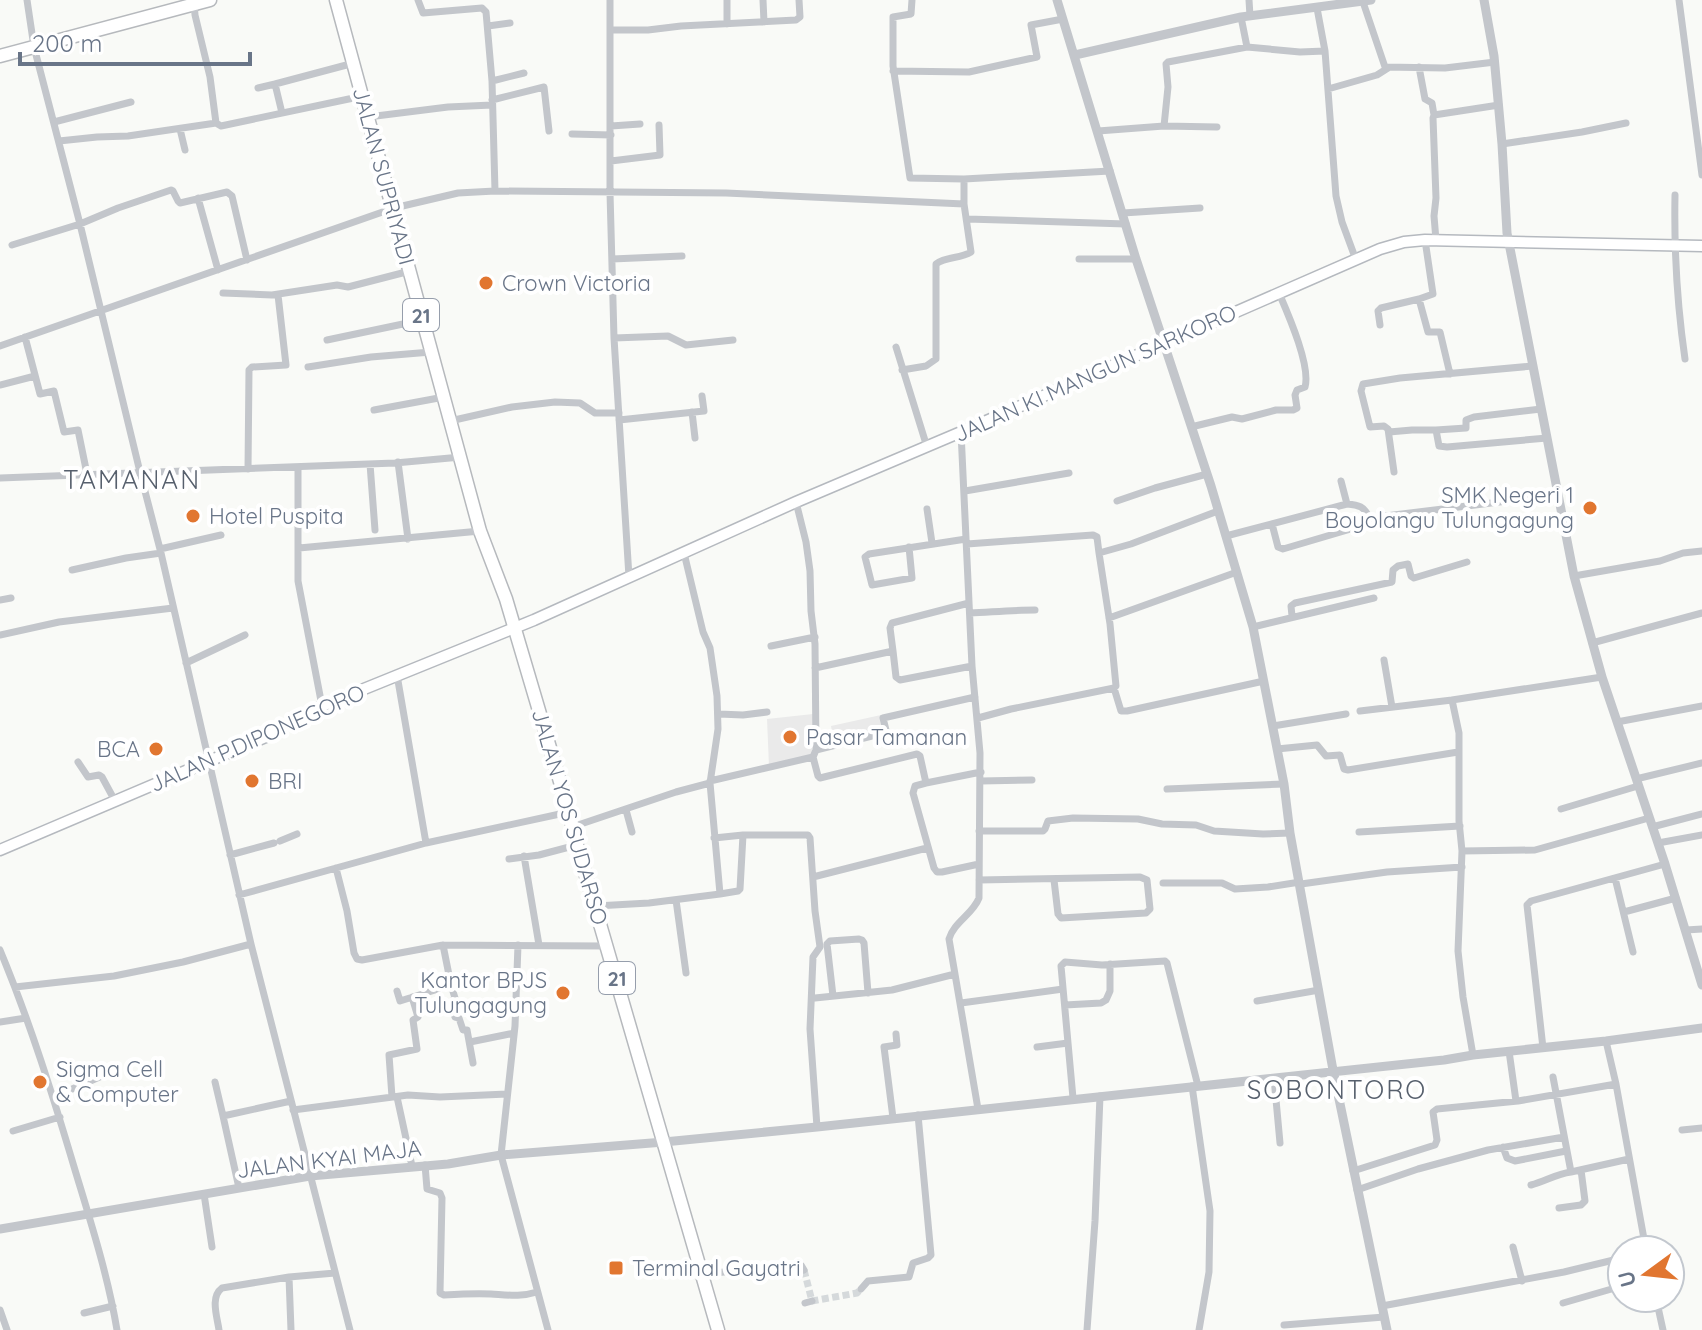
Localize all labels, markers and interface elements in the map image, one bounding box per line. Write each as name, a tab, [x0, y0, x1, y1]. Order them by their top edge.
scale bar	[20, 16, 250, 66]
text: 200 m	[32, 28, 102, 58]
street label: JALAN SUPRIYADI	[347, 84, 421, 268]
place label: Crown Victoria	[502, 269, 651, 297]
marker: Crown Victoria	[477, 274, 495, 292]
street label: JALAN KI MANGUN SARKORO	[950, 298, 1240, 448]
road number: 21	[403, 299, 439, 331]
district label: TAMANAN	[63, 463, 201, 496]
place label: SMK Negeri 1 Boyolangu Tulungagung	[1325, 481, 1574, 534]
marker: SMK Negeri 1 Boyolangu Tulungagung	[1581, 499, 1599, 517]
place label: Hotel Puspita	[209, 502, 344, 530]
marker: Hotel Puspita	[184, 507, 202, 525]
street label: JALAN P.DIPONEGORO	[145, 678, 369, 798]
street label: JALAN YOS SUDARSO	[526, 706, 614, 928]
place label: Pasar Tamanan	[806, 723, 967, 751]
marker: Pasar Tamanan	[781, 728, 799, 746]
place label: BCA	[97, 735, 140, 763]
marker: BCA	[147, 740, 165, 758]
place label: BRI	[268, 767, 303, 795]
marker: BRI	[243, 772, 261, 790]
road number: 21	[599, 962, 635, 994]
place label: Kantor BPJS Tulungagung	[414, 966, 547, 1019]
marker: Kantor BPJS Tulungagung	[554, 984, 572, 1002]
place label: Sigma Cell & Computer	[56, 1055, 179, 1108]
marker: Sigma Cell & Computer	[31, 1073, 49, 1091]
district label: SOBONTORO	[1247, 1073, 1427, 1106]
street label: JALAN KYAI MAJA	[235, 1134, 423, 1184]
north arrow	[1606, 1234, 1686, 1314]
place label: Terminal Gayatri	[632, 1254, 801, 1282]
marker: Terminal Gayatri	[607, 1259, 625, 1277]
text: U	[1611, 1268, 1642, 1290]

